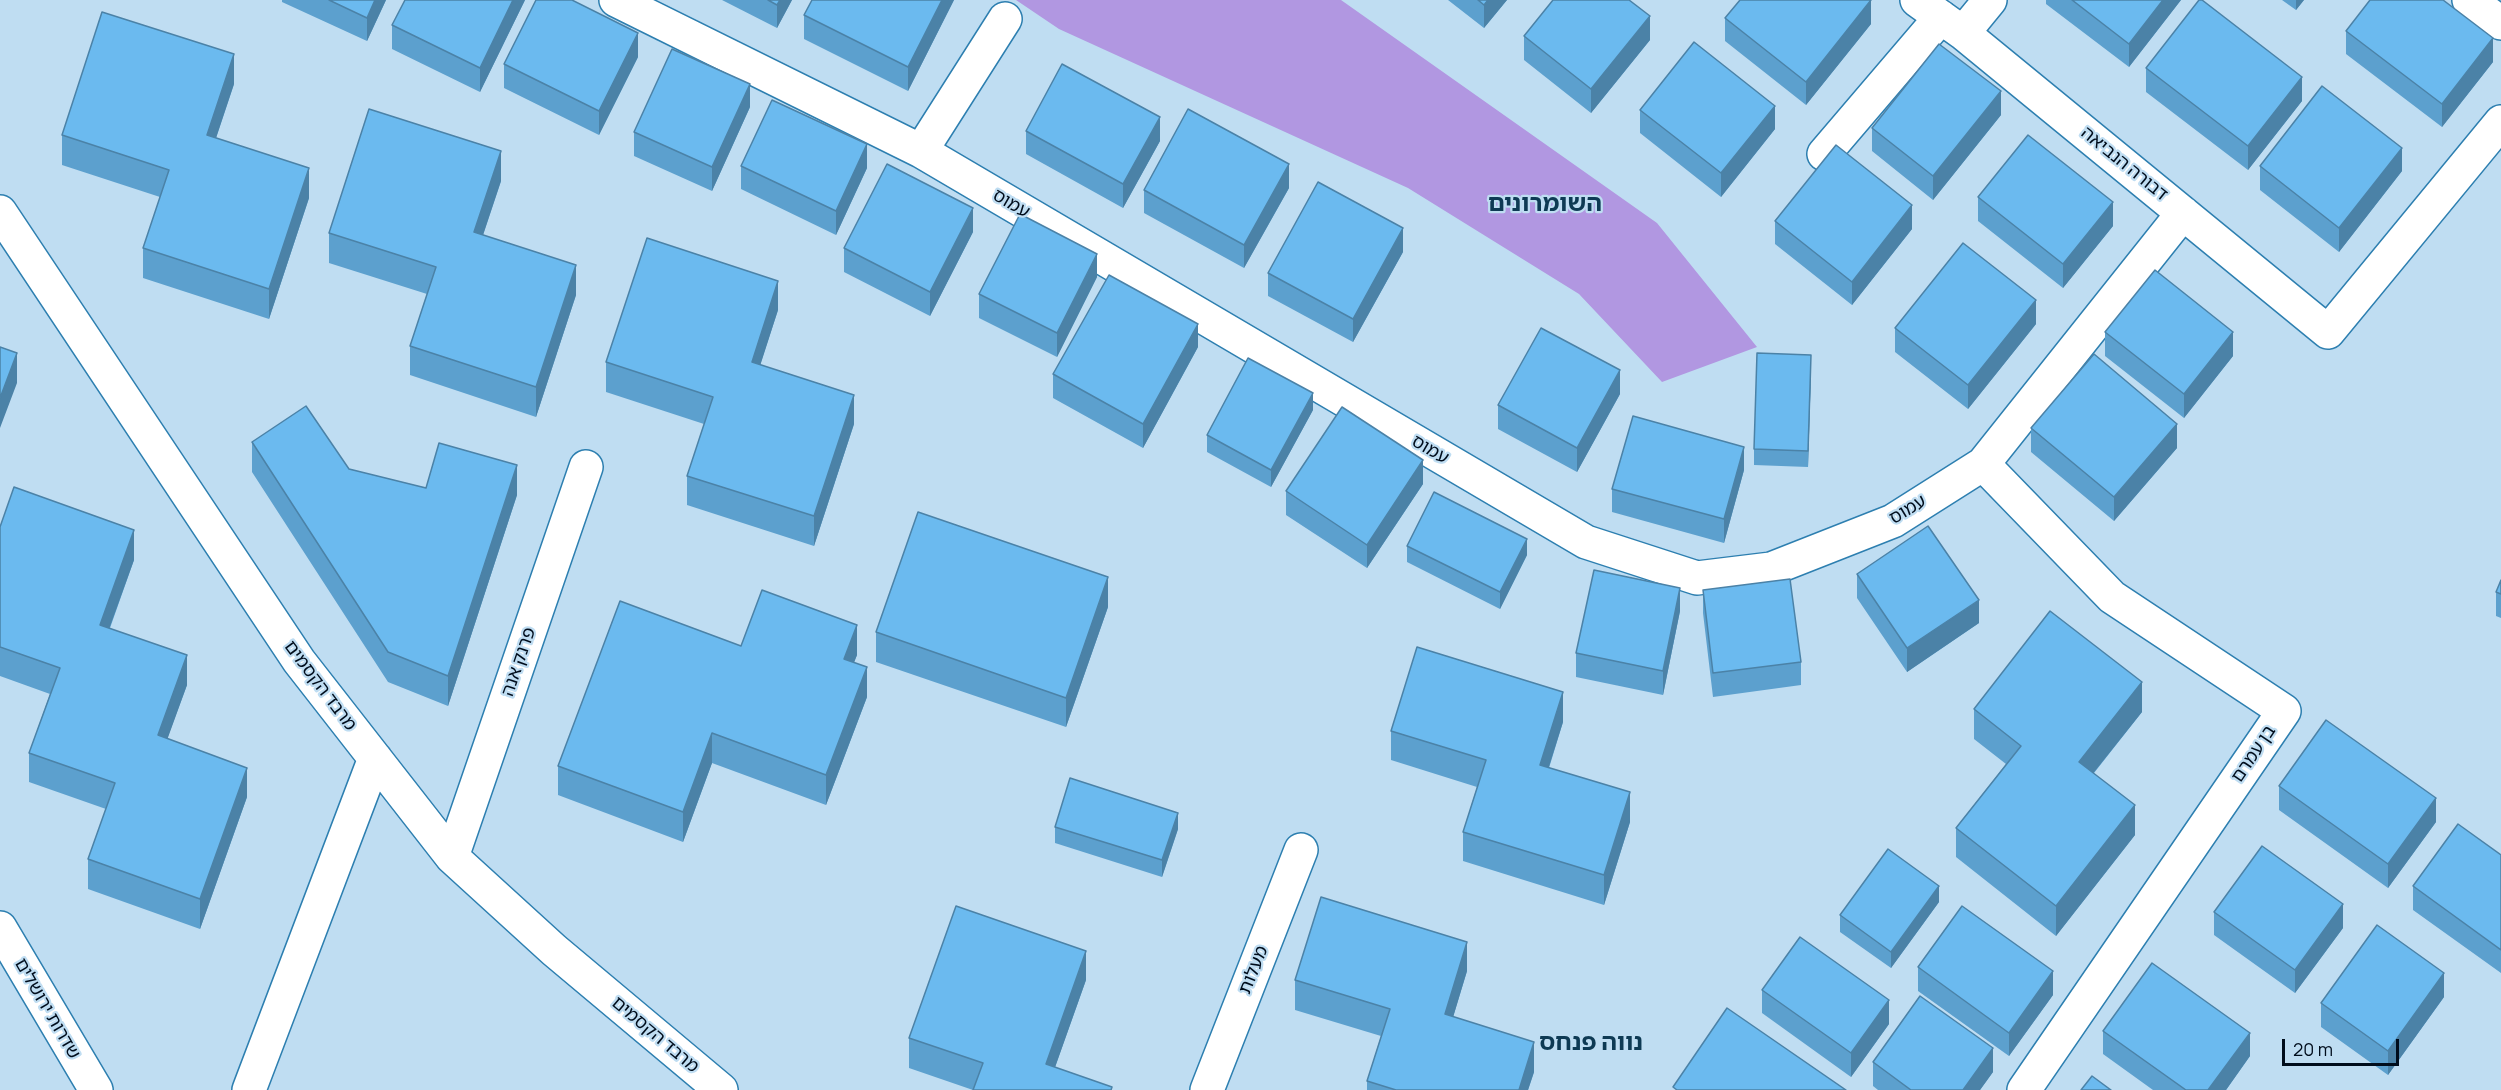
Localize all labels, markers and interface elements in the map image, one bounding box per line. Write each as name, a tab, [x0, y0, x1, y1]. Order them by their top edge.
street label: דבורה הנביאה	[2076, 122, 2172, 206]
street label: עמוס	[989, 185, 1033, 223]
district label: השומרונים	[1488, 190, 1602, 218]
street label: עמוס	[1408, 431, 1452, 469]
street label: עמוס	[1886, 491, 1930, 529]
street label: פרנק אנה	[497, 625, 541, 699]
street label: מרבד הקסמים	[279, 637, 361, 735]
street label: בן עמרם	[2227, 721, 2281, 787]
street label: מעלות	[1235, 943, 1273, 997]
street label: שדרות ירושלים	[10, 955, 84, 1063]
street label: מרבד הקסמים	[607, 992, 703, 1078]
scale bar	[2285, 1027, 2402, 1065]
district label: נווה פנחס	[1539, 1029, 1643, 1057]
text: 20 m	[2293, 1037, 2333, 1061]

